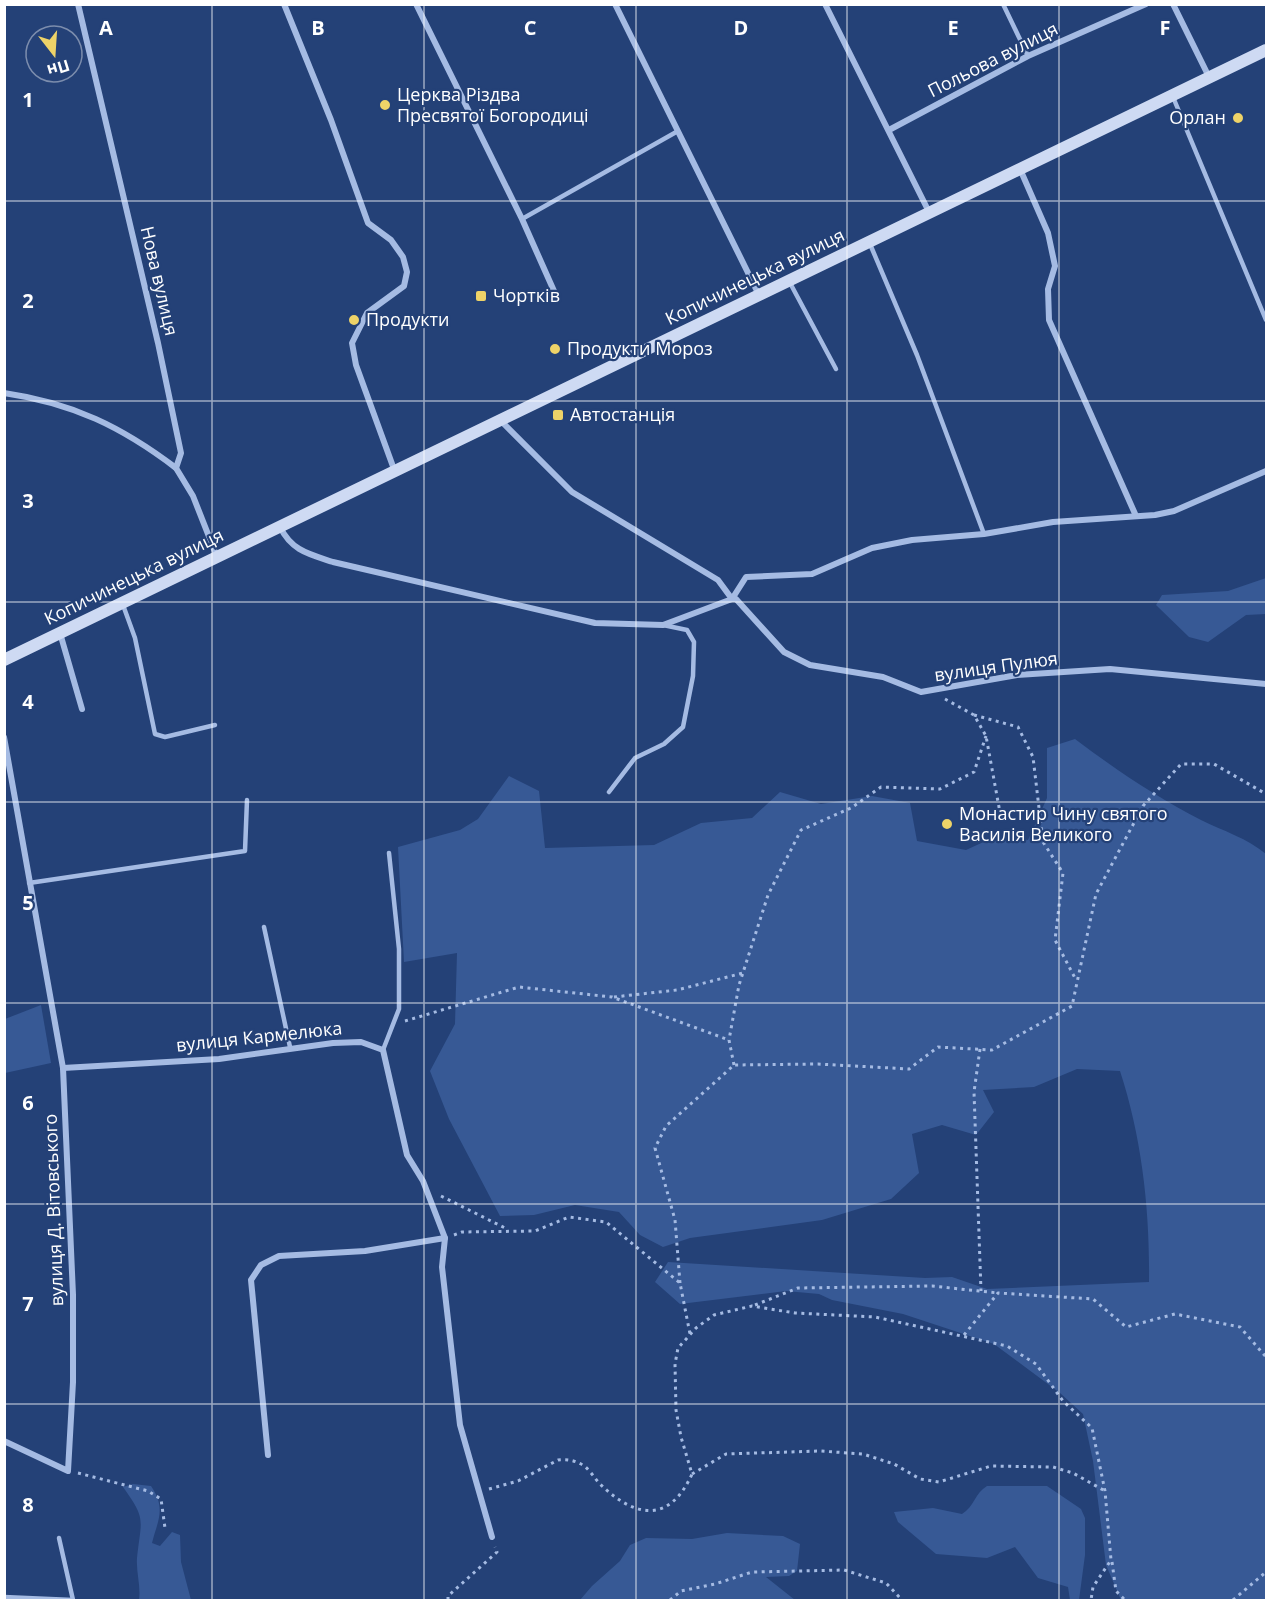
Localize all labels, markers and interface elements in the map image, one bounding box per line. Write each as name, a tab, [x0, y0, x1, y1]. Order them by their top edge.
text: A	[99, 14, 113, 41]
text: B	[311, 14, 325, 41]
text: C	[524, 14, 537, 41]
text: D	[734, 14, 748, 41]
text: E	[947, 14, 959, 41]
text: F	[1160, 14, 1170, 41]
street label: Польова вулиця	[923, 16, 1062, 102]
north arrow	[24, 24, 84, 84]
text: Пн	[44, 55, 72, 82]
place label: Церква Різдва Пресвятої Богородиці	[397, 82, 589, 127]
text: 1	[22, 86, 34, 113]
marker: Церква Різдва Пресвятої Богородиці	[378, 98, 392, 112]
place label: Орлан	[1169, 105, 1226, 129]
marker: Орлан	[1231, 111, 1245, 125]
street label: Копичинецька вулиця	[661, 222, 848, 330]
street label: Нова вулиця	[136, 224, 184, 338]
place label: Чортків	[493, 283, 560, 307]
text: 2	[22, 287, 34, 314]
marker: Чортків	[474, 289, 488, 303]
place label: Продукти	[366, 307, 450, 331]
marker: Продукти	[347, 313, 361, 327]
place label: Продукти Мороз	[567, 336, 713, 360]
marker: Продукти Мороз	[548, 342, 562, 356]
place label: Автостанція	[570, 402, 675, 426]
marker: Автостанція	[551, 408, 565, 422]
text: 3	[22, 487, 34, 514]
street label: Копичинецька вулиця	[40, 522, 227, 630]
street label: вулиця Пулюя	[933, 645, 1059, 687]
text: 4	[22, 688, 34, 715]
place label: Монастир Чину святого Василія Великого	[959, 801, 1167, 846]
marker: Монастир Чину святого Василія Великого	[940, 817, 954, 831]
text: 5	[22, 889, 34, 916]
street label: вулиця Кармелюка	[175, 1015, 343, 1057]
text: 6	[22, 1089, 34, 1116]
street label: вулиця Д. Вітовського	[38, 1113, 68, 1307]
text: 7	[22, 1290, 34, 1317]
text: 8	[22, 1491, 34, 1518]

